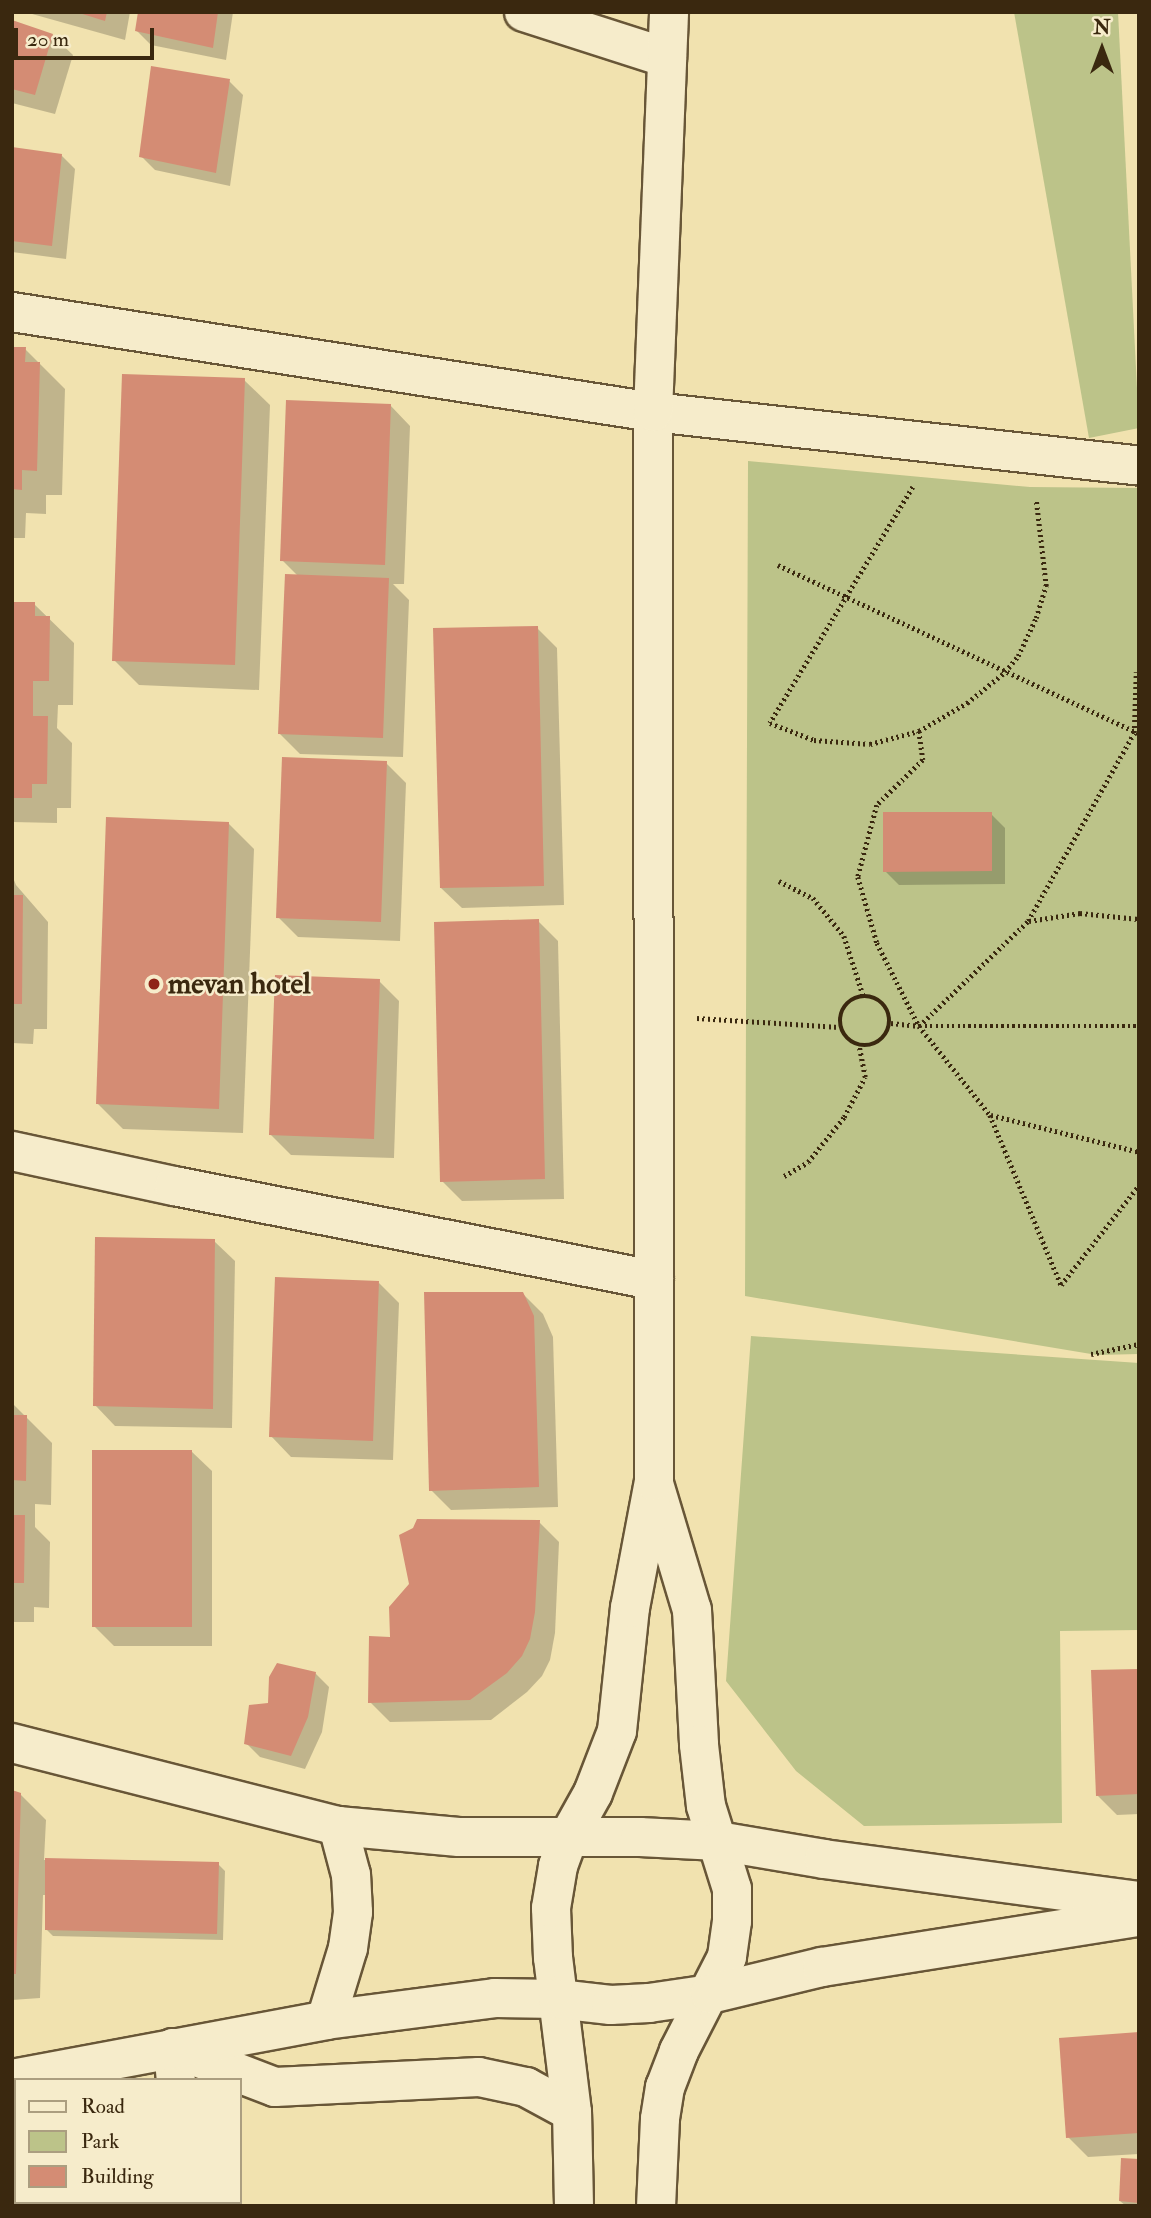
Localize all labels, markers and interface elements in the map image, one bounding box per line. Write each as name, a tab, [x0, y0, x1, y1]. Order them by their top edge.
scale bar	[18, 14, 158, 58]
north arrow	[1067, 14, 1137, 84]
text: N	[1093, 16, 1111, 40]
text: 20 m	[27, 26, 69, 53]
place label: mevan hotel	[168, 966, 311, 1002]
marker: mevan hotel	[146, 976, 162, 992]
legend	[14, 2078, 242, 2204]
text: Road	[81, 2093, 125, 2120]
text: Park	[81, 2128, 119, 2155]
text: Building	[81, 2163, 154, 2190]

